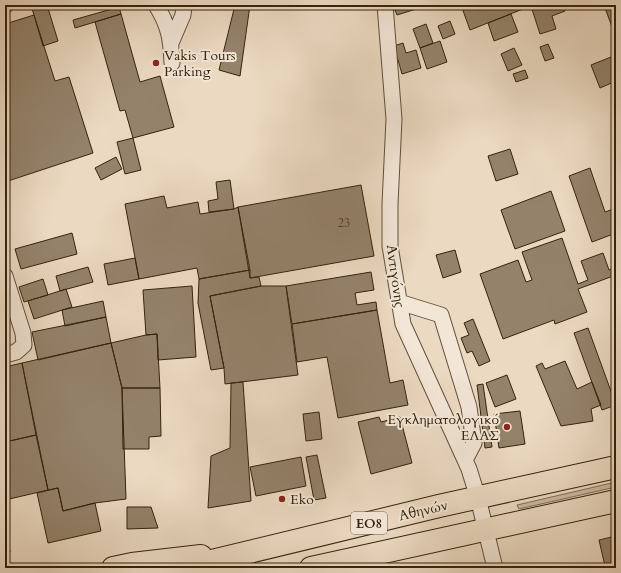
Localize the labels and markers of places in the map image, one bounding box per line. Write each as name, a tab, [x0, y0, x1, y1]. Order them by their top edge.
place label: Vakis Tours Parking	[164, 46, 236, 81]
marker: Vakis Tours Parking	[151, 58, 161, 68]
place label: Εγκληματολογικό ΕΛΑΣ	[387, 410, 499, 445]
marker: Εγκληματολογικό ΕΛΑΣ	[502, 422, 512, 432]
place label: Eko	[290, 490, 314, 509]
marker: Eko	[277, 494, 287, 504]

